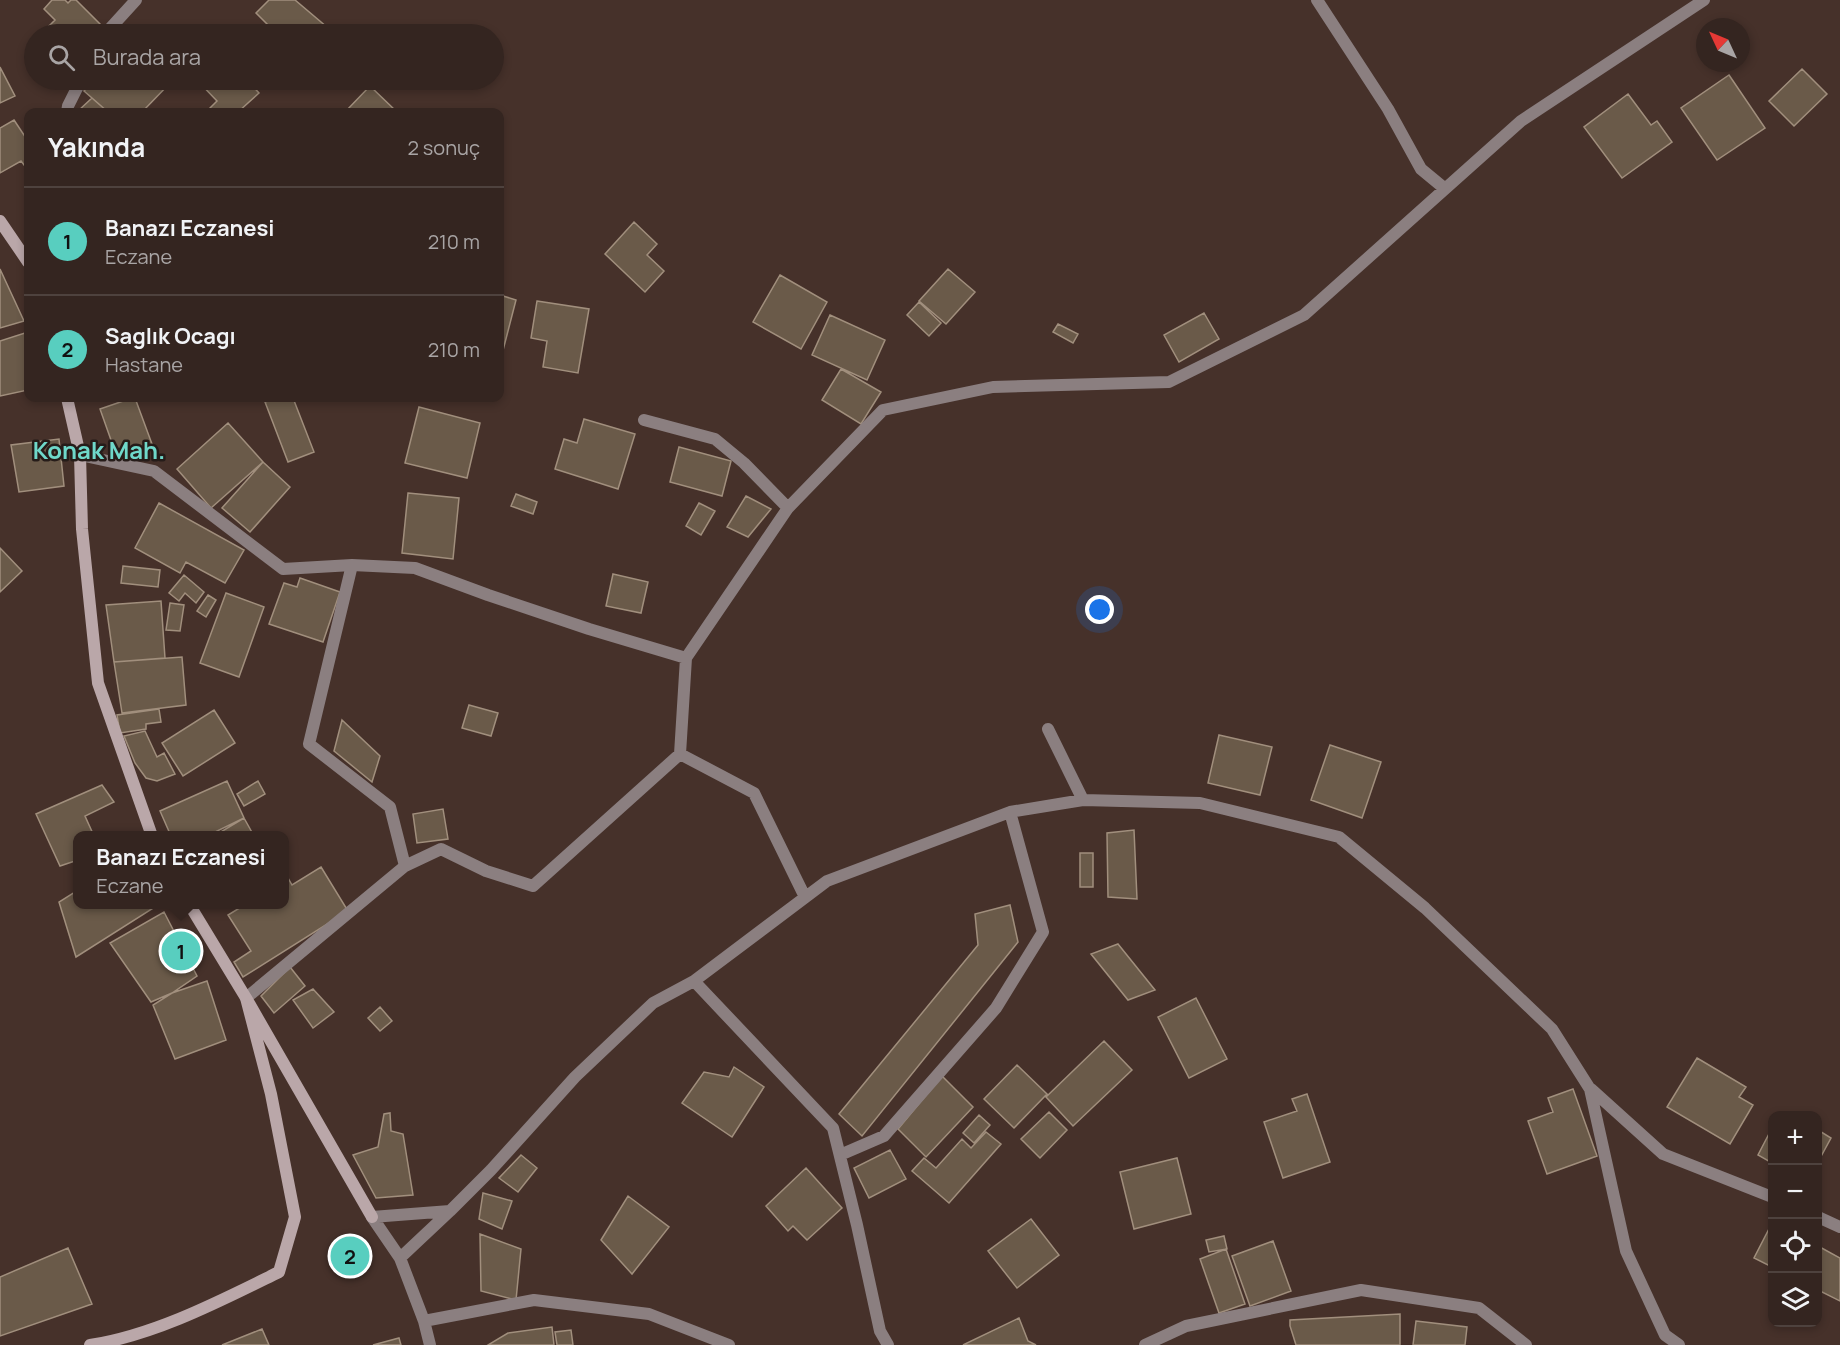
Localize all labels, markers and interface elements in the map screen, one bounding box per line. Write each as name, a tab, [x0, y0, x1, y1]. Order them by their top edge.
north arrow	[1696, 18, 1750, 72]
search box	[24, 24, 504, 90]
icon: search	[45, 41, 78, 74]
text: Burada ara	[93, 42, 201, 72]
text: Yakında	[48, 129, 145, 165]
text: 2 sonuç	[407, 134, 480, 161]
text: Banazı Eczanesi	[105, 213, 274, 243]
text: 1	[63, 228, 72, 255]
text: 210 m	[428, 228, 480, 255]
text: Eczane	[105, 243, 172, 270]
text: Saglık Ocagı	[105, 321, 236, 351]
text: 2	[62, 336, 73, 363]
text: 210 m	[428, 336, 480, 363]
text: Hastane	[105, 351, 183, 378]
district label: Konak Mah.	[33, 433, 165, 466]
your location	[1085, 595, 1114, 624]
popup	[73, 831, 289, 909]
text: Banazı Eczanesi	[96, 842, 266, 872]
text: Eczane	[96, 872, 163, 899]
pin: 1	[162, 928, 201, 974]
map controls	[1768, 1111, 1822, 1327]
button: +	[1768, 1111, 1822, 1165]
button: −	[1768, 1165, 1822, 1219]
button: locate	[1768, 1219, 1822, 1273]
pin: 2	[330, 1234, 370, 1278]
button: layers	[1768, 1273, 1822, 1327]

